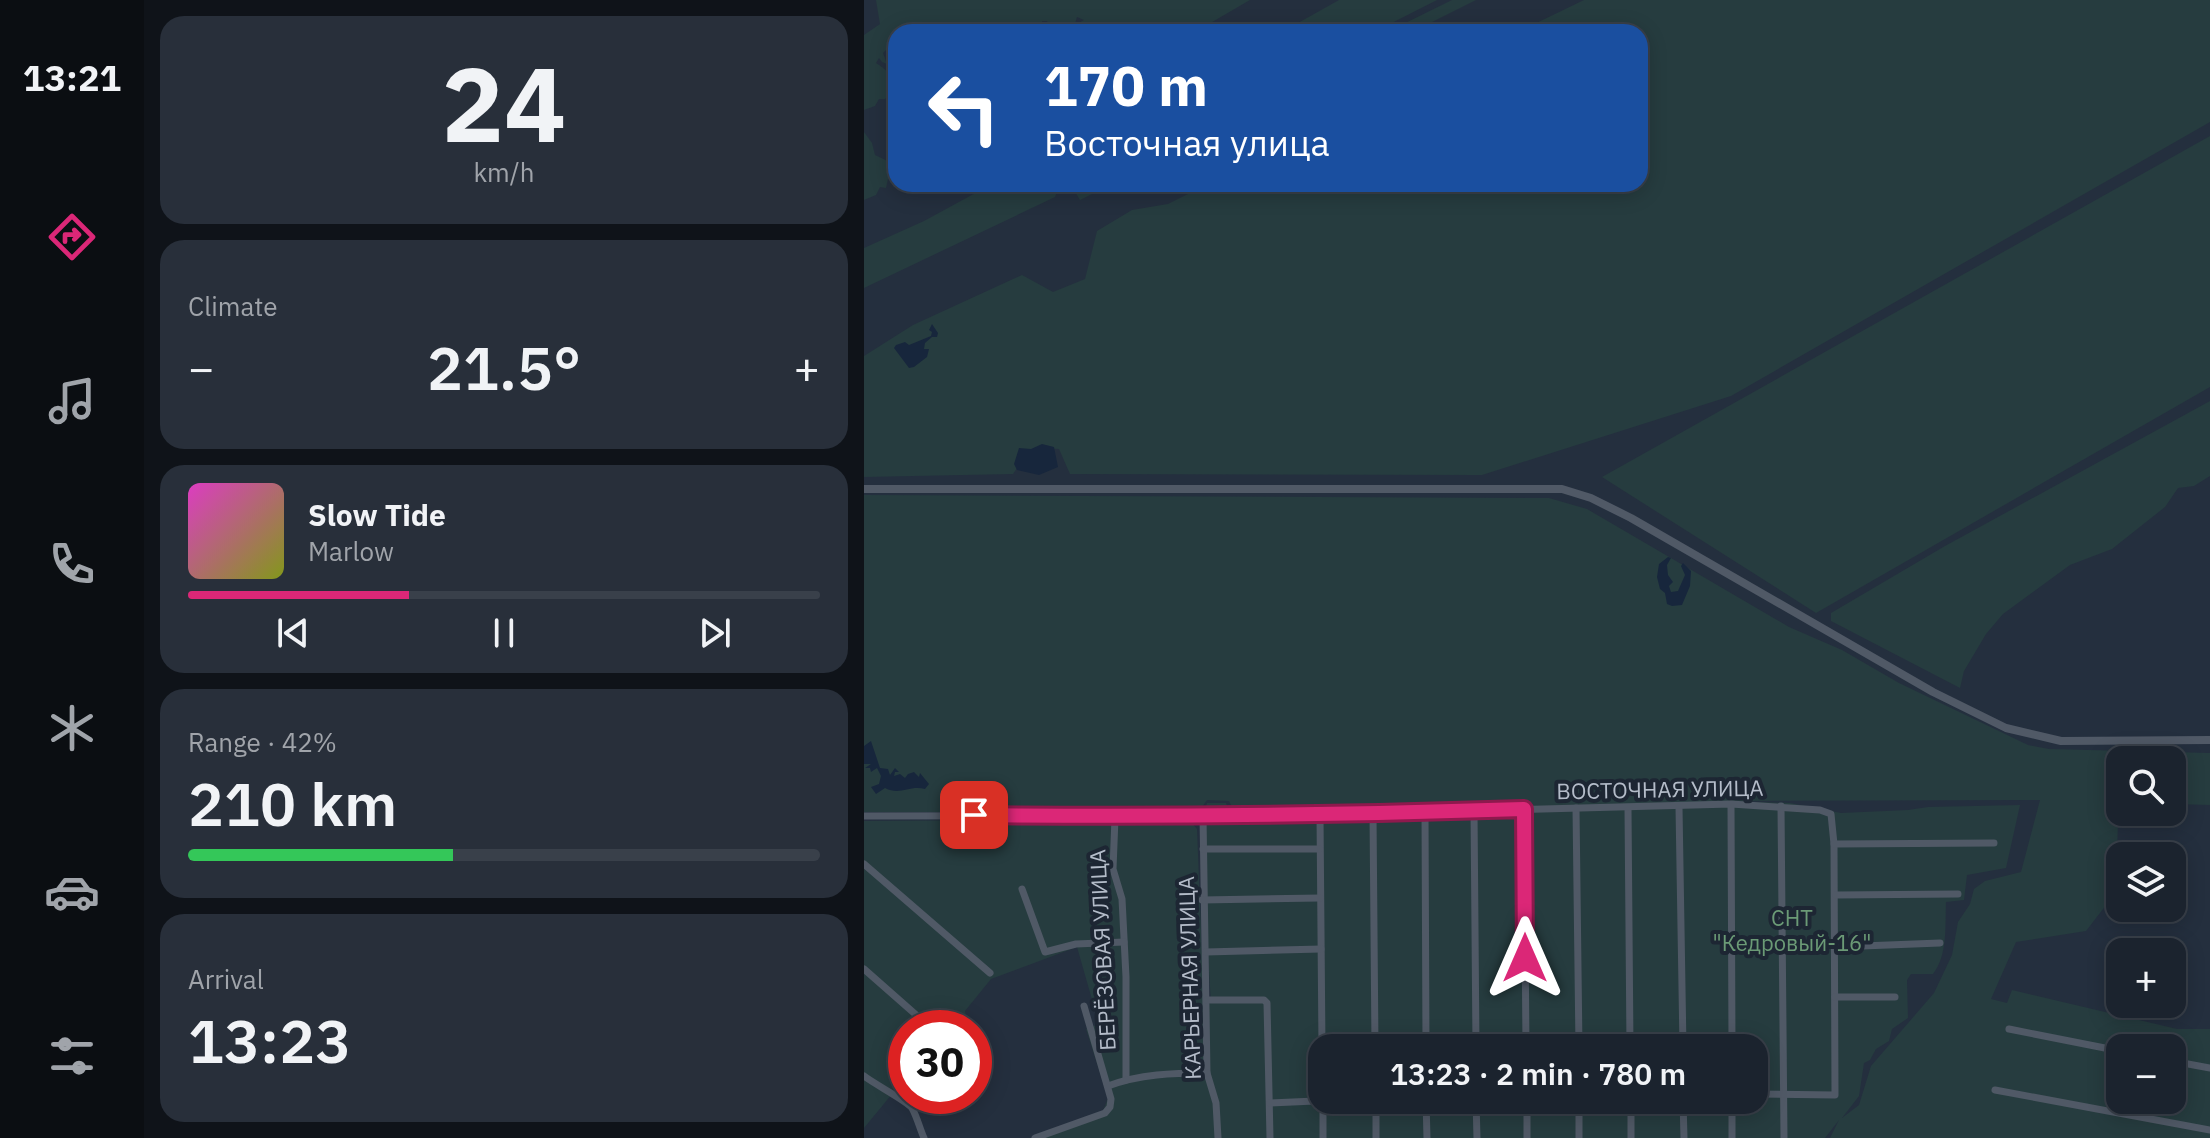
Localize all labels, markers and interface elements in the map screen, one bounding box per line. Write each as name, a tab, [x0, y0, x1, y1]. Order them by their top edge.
text: 24	[442, 35, 566, 171]
text: 170 m	[1044, 49, 1208, 121]
text: 13:21	[23, 54, 121, 101]
icon: left	[912, 56, 1016, 160]
text: Восточная улица	[1044, 119, 1330, 166]
text: km/h	[473, 155, 535, 189]
icon: directions	[44, 209, 100, 265]
text: Climate	[188, 289, 278, 323]
text: 21.5°	[427, 328, 581, 407]
text: −	[188, 339, 214, 396]
text: +	[794, 339, 820, 396]
icon: music	[44, 373, 100, 429]
text: Slow Tide	[308, 495, 446, 534]
text: Marlow	[308, 534, 394, 568]
icon: phone	[44, 536, 100, 592]
icon: previous	[271, 611, 315, 655]
icon: pause	[482, 611, 526, 655]
icon: next	[693, 611, 737, 655]
icon: climate	[44, 700, 100, 756]
text: Range · 42%	[188, 725, 337, 759]
map controls	[2106, 746, 2186, 1114]
button: search	[2106, 746, 2186, 826]
text: 210 km	[188, 764, 397, 843]
street label: ВОСТОЧНАЯ УЛИЦА	[1556, 773, 1764, 805]
pin	[940, 781, 1008, 849]
icon: arrive	[952, 793, 996, 837]
button: layers	[2106, 842, 2186, 922]
street label: БЕРЁЗОВАЯ УЛИЦА	[1082, 849, 1122, 1051]
icon: car	[44, 864, 100, 920]
street label: КАРЬЕРНАЯ УЛИЦА	[1171, 876, 1207, 1080]
park label: СНТ "Кедровый-16"	[1712, 903, 1872, 957]
position arrow	[1483, 916, 1567, 1000]
button: +	[2106, 938, 2186, 1018]
text: Arrival	[188, 962, 264, 996]
text: 13:23	[188, 1001, 351, 1080]
speed limit sign: 30	[888, 1010, 992, 1114]
icon: filters	[44, 1028, 100, 1084]
button: −	[2106, 1034, 2186, 1114]
text: 13:23 · 2 min · 780 m	[1390, 1054, 1686, 1093]

